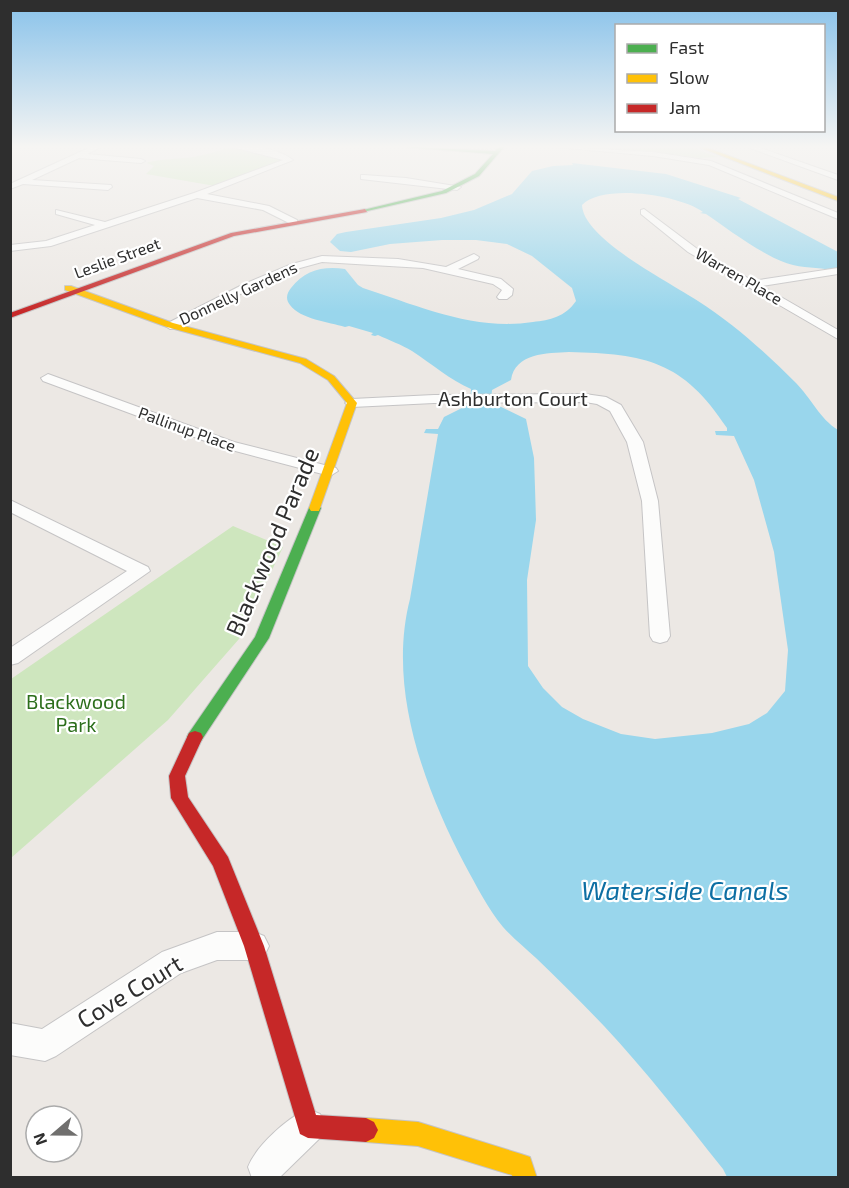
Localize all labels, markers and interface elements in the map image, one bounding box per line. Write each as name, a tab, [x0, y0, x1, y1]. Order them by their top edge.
legend	[615, 24, 825, 132]
text: Fast	[669, 36, 704, 58]
text: Slow	[669, 66, 710, 88]
text: Jam	[669, 96, 701, 118]
street label: Leslie Street	[71, 233, 162, 282]
street label: Warren Place	[692, 243, 786, 308]
street label: Donnelly Gardens	[176, 257, 300, 328]
street label: Ashburton Court	[438, 386, 588, 410]
street label: Pallinup Place	[136, 402, 238, 455]
street label: Blackwood Parade	[219, 443, 324, 640]
park label: Blackwood Park	[26, 689, 126, 736]
water label: Waterside Canals	[581, 874, 789, 905]
street label: Cove Court	[71, 948, 187, 1033]
north arrow	[24, 1104, 84, 1164]
text: N	[29, 1131, 50, 1148]

